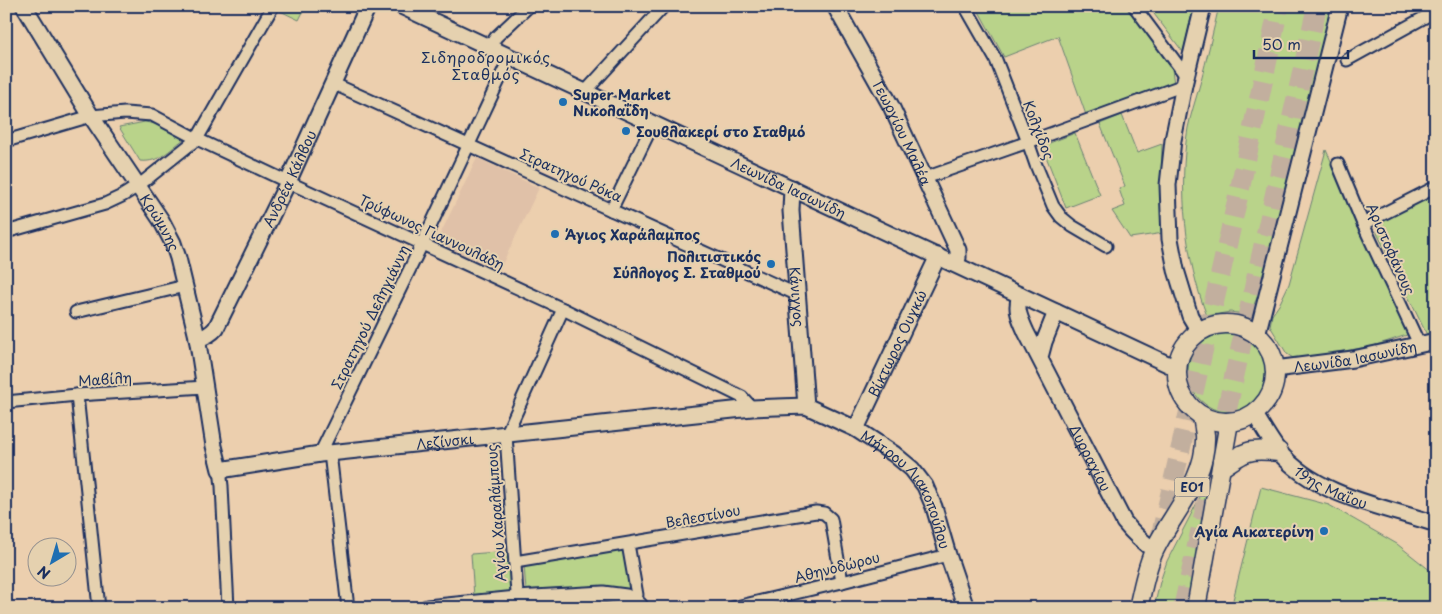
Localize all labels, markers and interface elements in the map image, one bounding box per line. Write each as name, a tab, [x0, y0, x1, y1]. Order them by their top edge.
scale bar	[1254, 28, 1348, 60]
text: 50 m	[1262, 32, 1301, 55]
district label: Σιδηροδρομικός Σταθμός	[421, 45, 551, 85]
street label: Γεωργίου Μαλέα	[868, 77, 937, 189]
place label: Super Market Νικολαΐδη	[573, 84, 671, 121]
marker: Super Market Νικολαΐδη	[557, 96, 569, 108]
street label: Κολχίδος	[1018, 97, 1060, 163]
place label: Σουβλακερί στο Σταθμό	[636, 121, 805, 142]
marker: Σουβλακερί στο Σταθμό	[620, 125, 632, 137]
street label: Ανδρέα Κάλβου	[257, 126, 321, 230]
street label: Στρατηγού Ρόκα	[516, 143, 626, 207]
street label: Λεωνίδα Ιασωνίδη	[728, 151, 850, 223]
street label: Κρώμνης	[136, 189, 185, 253]
street label: Τρύφωνος Γιαννουλάδη	[356, 189, 508, 275]
street label: Αριστοφάνους	[1361, 200, 1421, 298]
place label: Άγιος Χαράλαμπος	[565, 224, 700, 245]
marker: Άγιος Χαράλαμπος	[549, 228, 561, 240]
street label: Στρατηγού Δεληγιάννη	[326, 241, 414, 393]
place label: Πολιτιστικός Σύλλογος Σ. Σταθμού	[613, 246, 761, 283]
marker: Πολιτιστικός Σύλλογος Σ. Σταθμού	[765, 258, 777, 270]
street label: Κάνιγγος	[785, 266, 810, 328]
street label: Βίκτωρος Ουγκώ	[862, 286, 931, 400]
street label: Λεωνίδα Ιασωνίδη	[1292, 335, 1418, 377]
street label: Μαβίλη	[77, 367, 133, 391]
street label: Δυρραχίου	[1065, 421, 1117, 495]
street label: Μήτρου Λιακοπούλου	[857, 425, 956, 551]
street label: Λεζίνσκι	[415, 427, 475, 454]
street label: Αγίου Χαραλάμπους	[481, 444, 511, 582]
street label: 19ης Μαΐου	[1290, 460, 1370, 513]
road number: ΕΟ1	[1174, 478, 1210, 497]
street label: Βελεστίνου	[664, 499, 742, 533]
place label: Αγία Αικατερίνη	[1193, 521, 1314, 542]
marker: Αγία Αικατερίνη	[1318, 525, 1330, 537]
north arrow	[28, 536, 78, 586]
street label: Αθηνοδώρου	[792, 546, 882, 588]
text: N	[33, 561, 55, 584]

